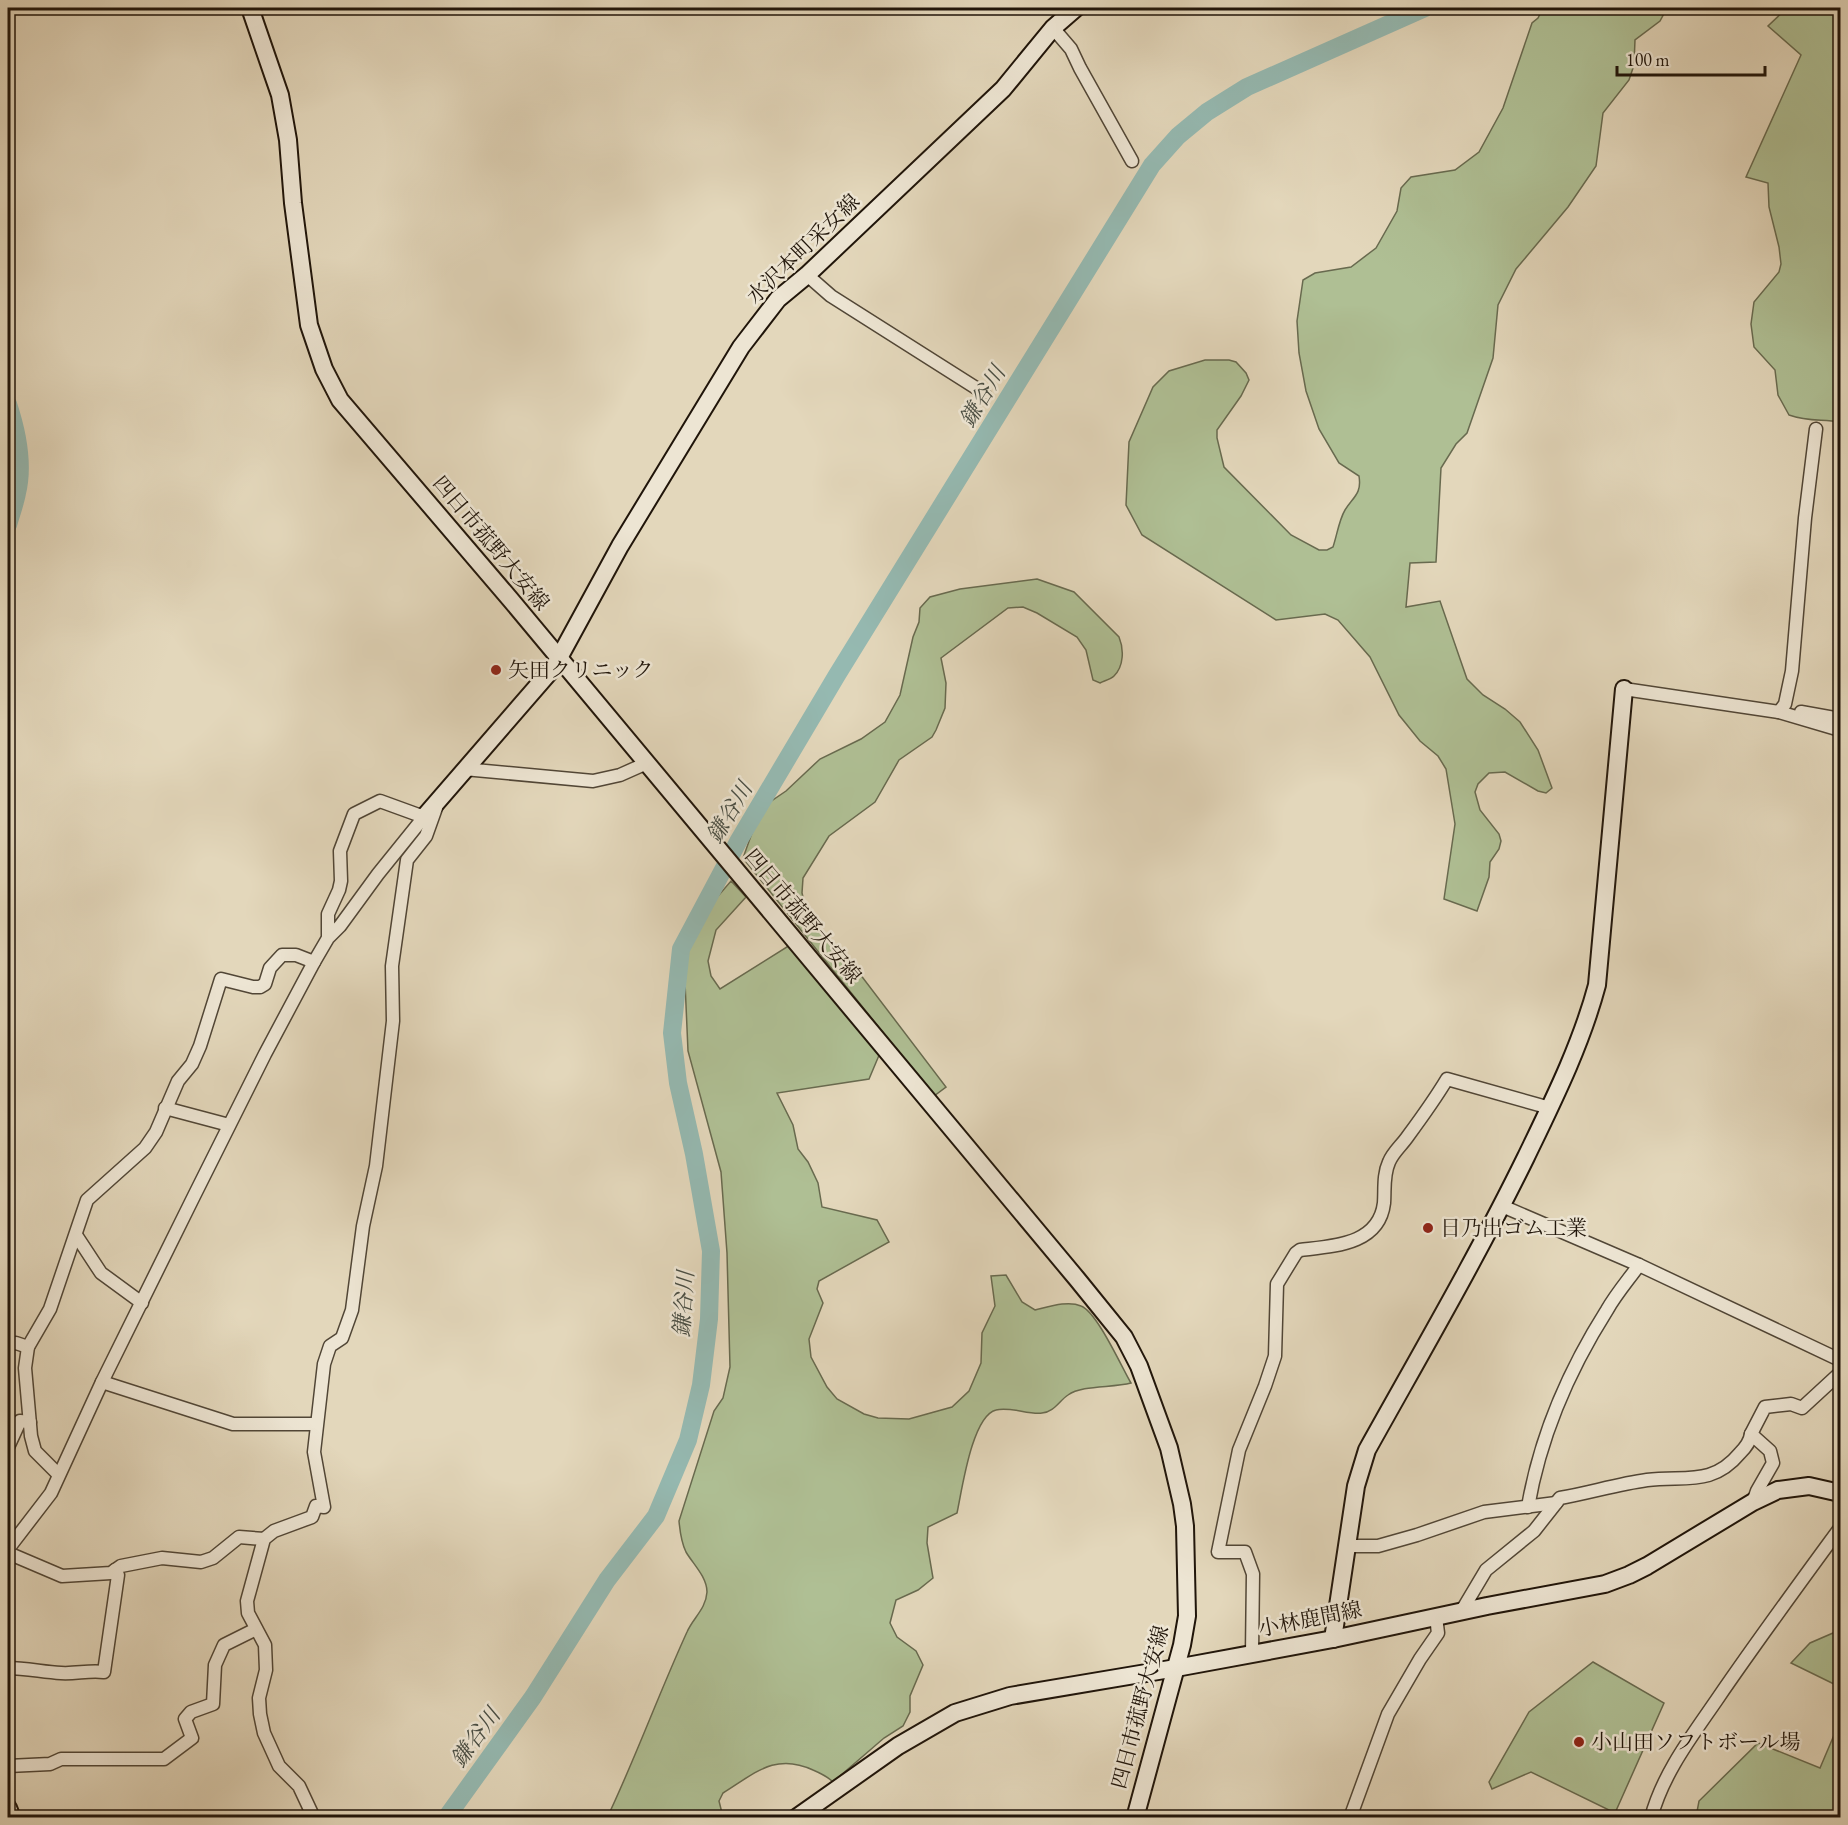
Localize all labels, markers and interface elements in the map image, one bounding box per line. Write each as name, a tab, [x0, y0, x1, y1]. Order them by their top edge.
scale bar	[1617, 39, 1766, 77]
text: 100 m	[1626, 48, 1670, 71]
street label: 水沢本町采女線	[740, 188, 865, 309]
water label: 鎌谷川	[953, 359, 1013, 432]
street label: 四日市菰野大安線	[427, 470, 556, 616]
place label: 矢田クリニック	[508, 656, 654, 683]
marker: 矢田クリニック	[489, 663, 503, 677]
water label: 鎌谷川	[700, 775, 760, 848]
street label: 四日市菰野大安線	[739, 843, 868, 989]
place label: 日乃出ゴム工業	[1440, 1214, 1587, 1241]
marker: 日乃出ゴム工業	[1421, 1221, 1435, 1235]
water label: 鎌谷川	[667, 1268, 700, 1338]
street label: 小林鹿間線	[1256, 1595, 1364, 1642]
street label: 四日市菰野大安線	[1105, 1622, 1174, 1792]
water label: 鎌谷川	[444, 1700, 508, 1773]
place label: 小山田ソフトボール場	[1591, 1728, 1801, 1755]
marker: 小山田ソフトボール場	[1572, 1735, 1586, 1749]

